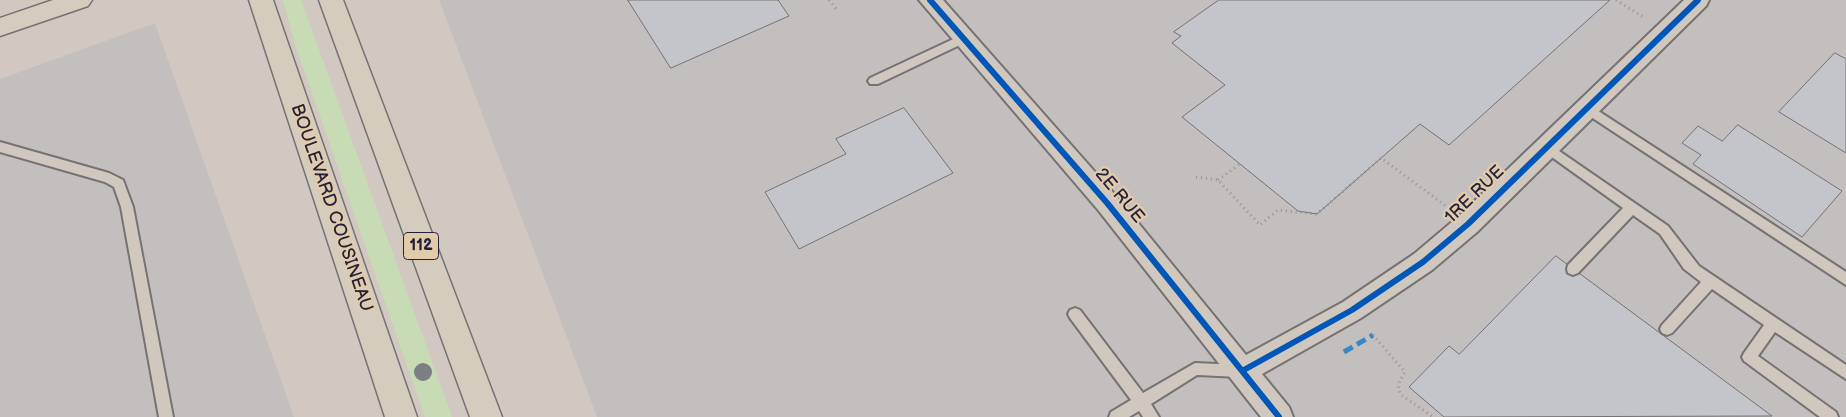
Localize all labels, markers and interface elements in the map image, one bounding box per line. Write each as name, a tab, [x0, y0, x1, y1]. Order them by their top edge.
street label: BOULEVARD COUSINEAU	[285, 101, 377, 315]
street label: 1RE RUE	[1441, 161, 1509, 229]
street label: 2E RUE	[1090, 164, 1148, 228]
road number: 112	[404, 232, 438, 260]

